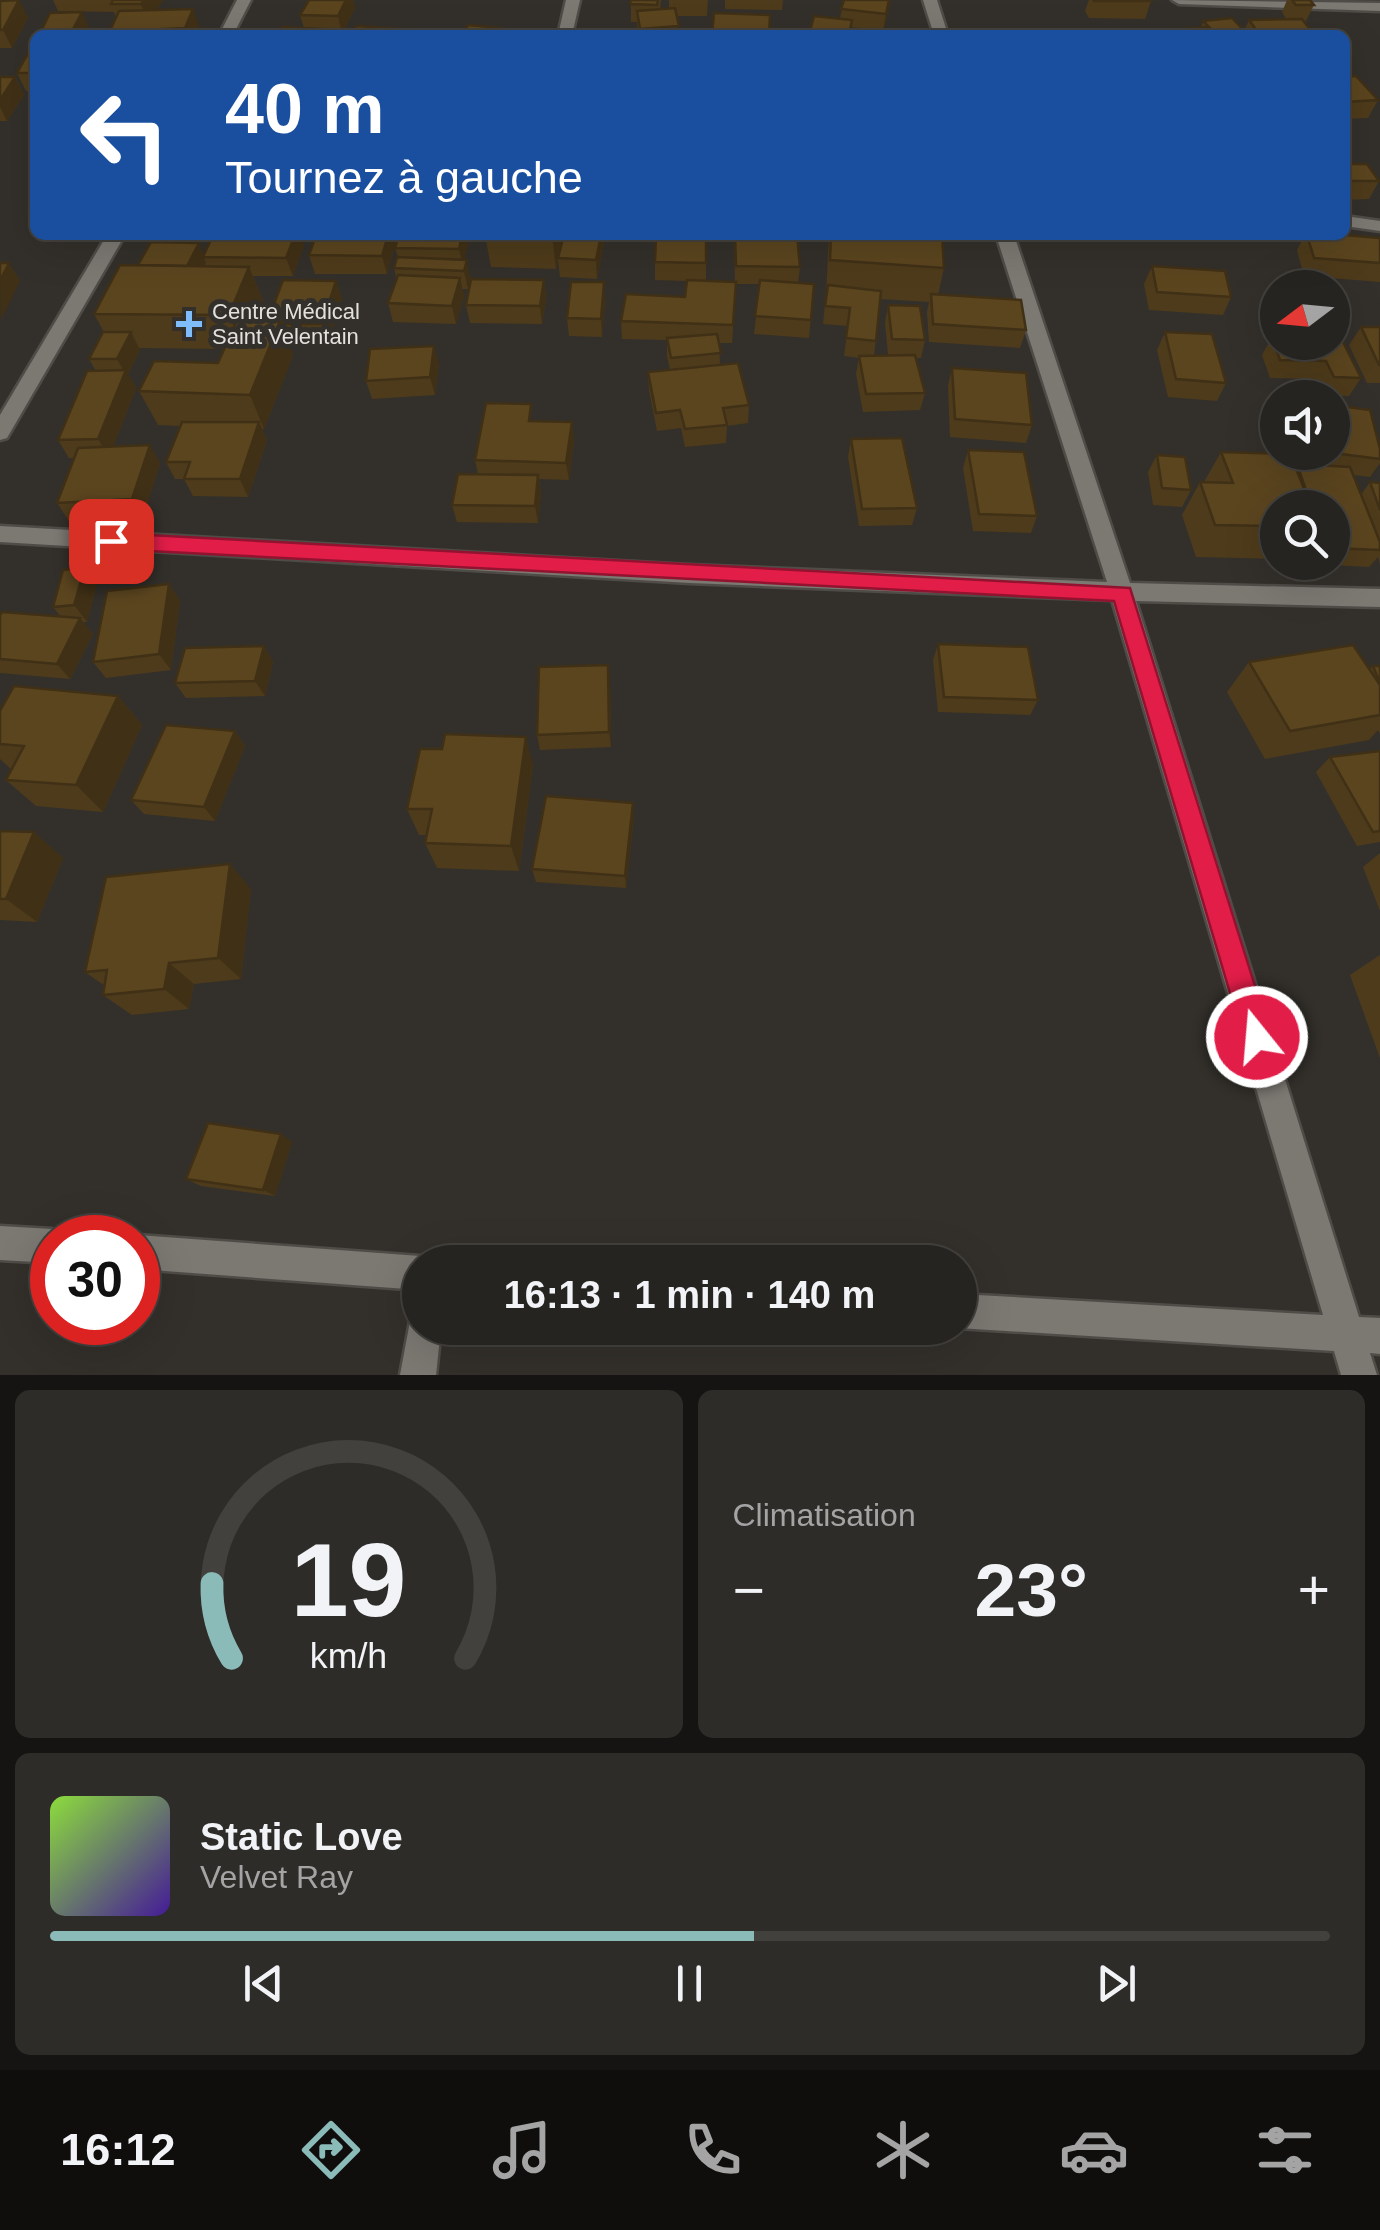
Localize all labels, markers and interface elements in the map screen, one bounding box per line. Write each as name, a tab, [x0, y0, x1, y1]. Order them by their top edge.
icon: left	[60, 70, 190, 200]
text: 40 m	[225, 70, 385, 148]
text: Tournez à gauche	[225, 152, 583, 203]
north arrow	[1260, 270, 1350, 360]
map controls	[1260, 270, 1350, 580]
place label: Centre Médical Saint Velentain	[212, 299, 360, 349]
marker: Centre Médical Saint Velentain	[176, 311, 202, 337]
button: sound	[1260, 380, 1350, 470]
button: search	[1260, 490, 1350, 580]
pin	[69, 499, 154, 584]
icon: arrive	[84, 514, 139, 569]
position arrow	[1205, 985, 1309, 1089]
speed limit sign: 30	[30, 1215, 160, 1345]
text: 16:13 · 1 min · 140 m	[504, 1274, 875, 1316]
text: Climatisation	[733, 1497, 916, 1533]
text: 19	[291, 1522, 407, 1638]
text: 23°	[975, 1548, 1088, 1632]
text: −	[733, 1559, 765, 1621]
text: +	[1298, 1559, 1330, 1621]
text: km/h	[310, 1636, 387, 1676]
text: Static Love	[200, 1816, 403, 1858]
text: Velvet Ray	[200, 1859, 353, 1895]
icon: previous	[236, 1956, 291, 2011]
icon: pause	[662, 1956, 717, 2011]
icon: next	[1089, 1956, 1144, 2011]
icon: directions	[296, 2115, 366, 2185]
icon: music	[487, 2115, 557, 2185]
icon: phone	[678, 2115, 748, 2185]
icon: climate	[868, 2115, 938, 2185]
icon: car	[1059, 2115, 1129, 2185]
icon: filters	[1250, 2115, 1320, 2185]
text: 16:12	[60, 2124, 175, 2175]

